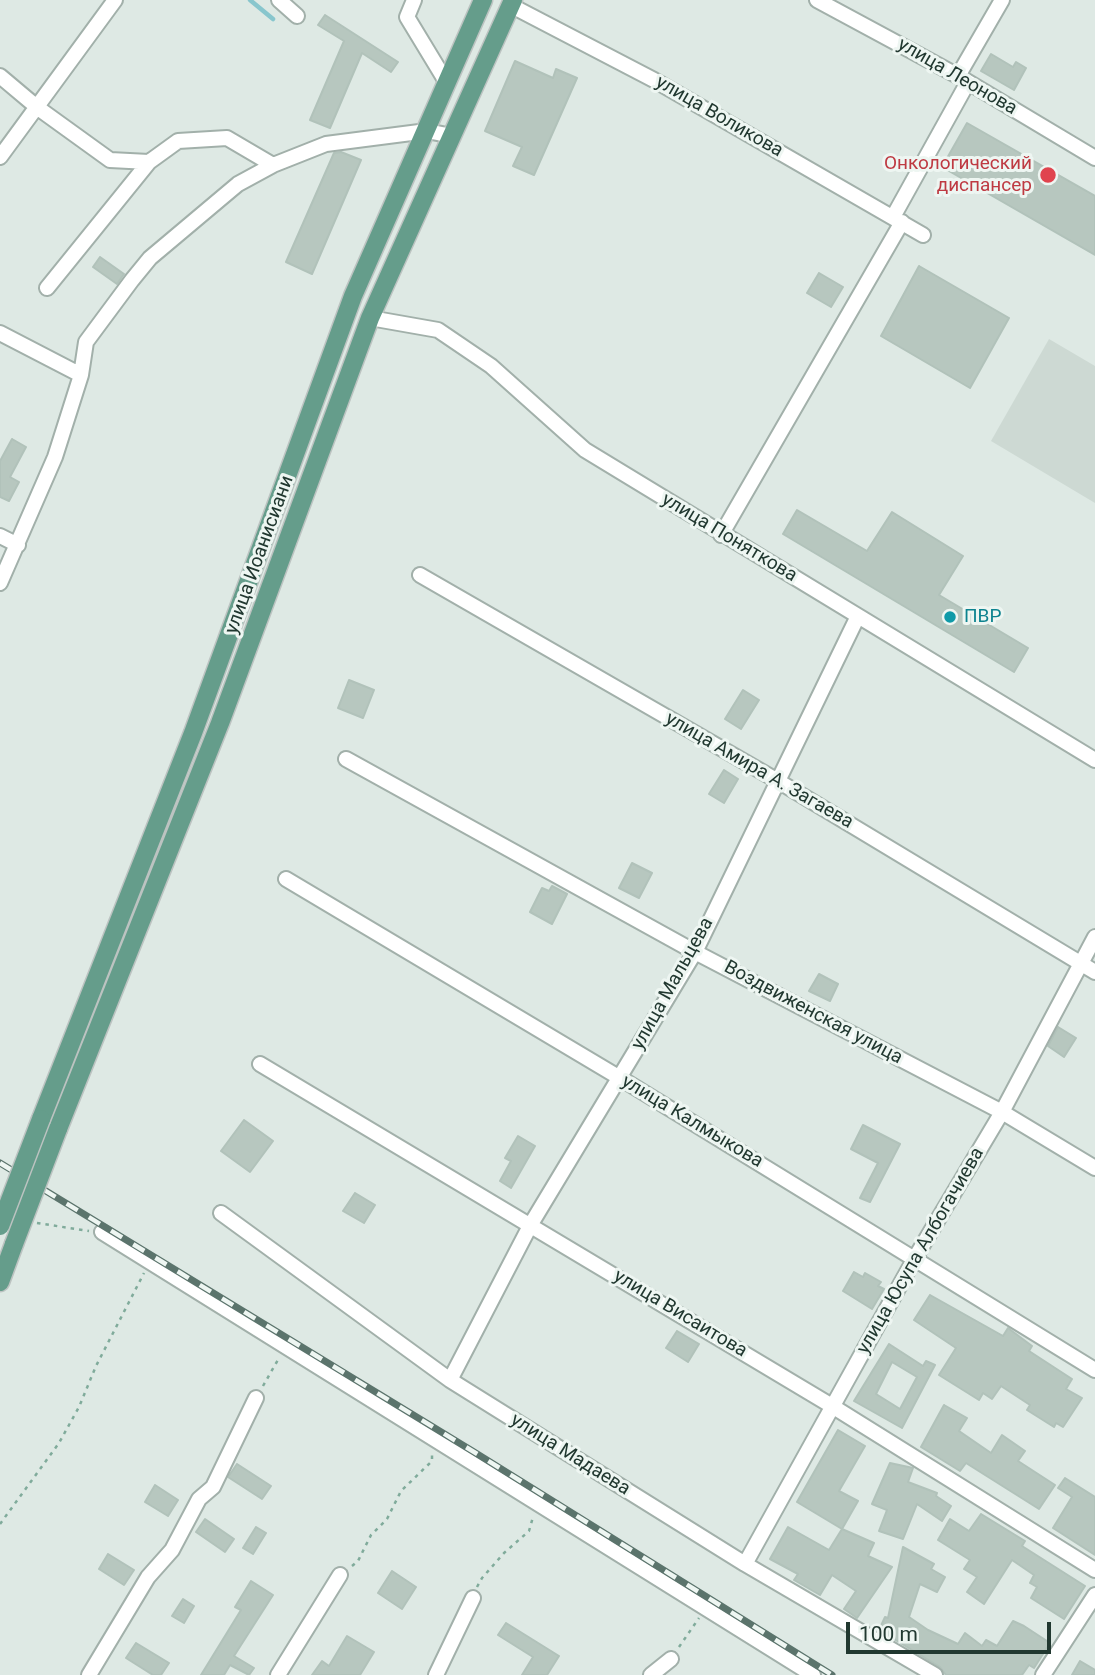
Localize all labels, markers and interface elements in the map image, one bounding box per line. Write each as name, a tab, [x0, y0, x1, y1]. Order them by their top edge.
street label: улица Леонова	[893, 34, 1021, 120]
street label: улица Воликова	[651, 71, 787, 163]
place label: Онкологический диспансер	[884, 153, 1032, 197]
marker: Онкологический диспансер	[1038, 165, 1058, 185]
street label: улица Иоанисиани	[221, 473, 299, 637]
street label: улица Поняткова	[657, 489, 801, 587]
place label: ПВР	[964, 606, 1001, 628]
marker: ПВР	[942, 609, 958, 625]
street label: улица Амира А. Загаева	[661, 708, 857, 834]
street label: улица Мальцева	[627, 914, 719, 1054]
street label: Воздвиженская улица	[720, 956, 906, 1070]
street label: улица Калмыкова	[617, 1071, 767, 1173]
street label: улица Юсупа Албогачиева	[852, 1144, 990, 1358]
street label: улица Висаитова	[609, 1265, 751, 1363]
street label: улица Мадаева	[506, 1409, 634, 1501]
scale bar	[850, 1608, 1055, 1652]
text: 100 m	[859, 1622, 918, 1646]

